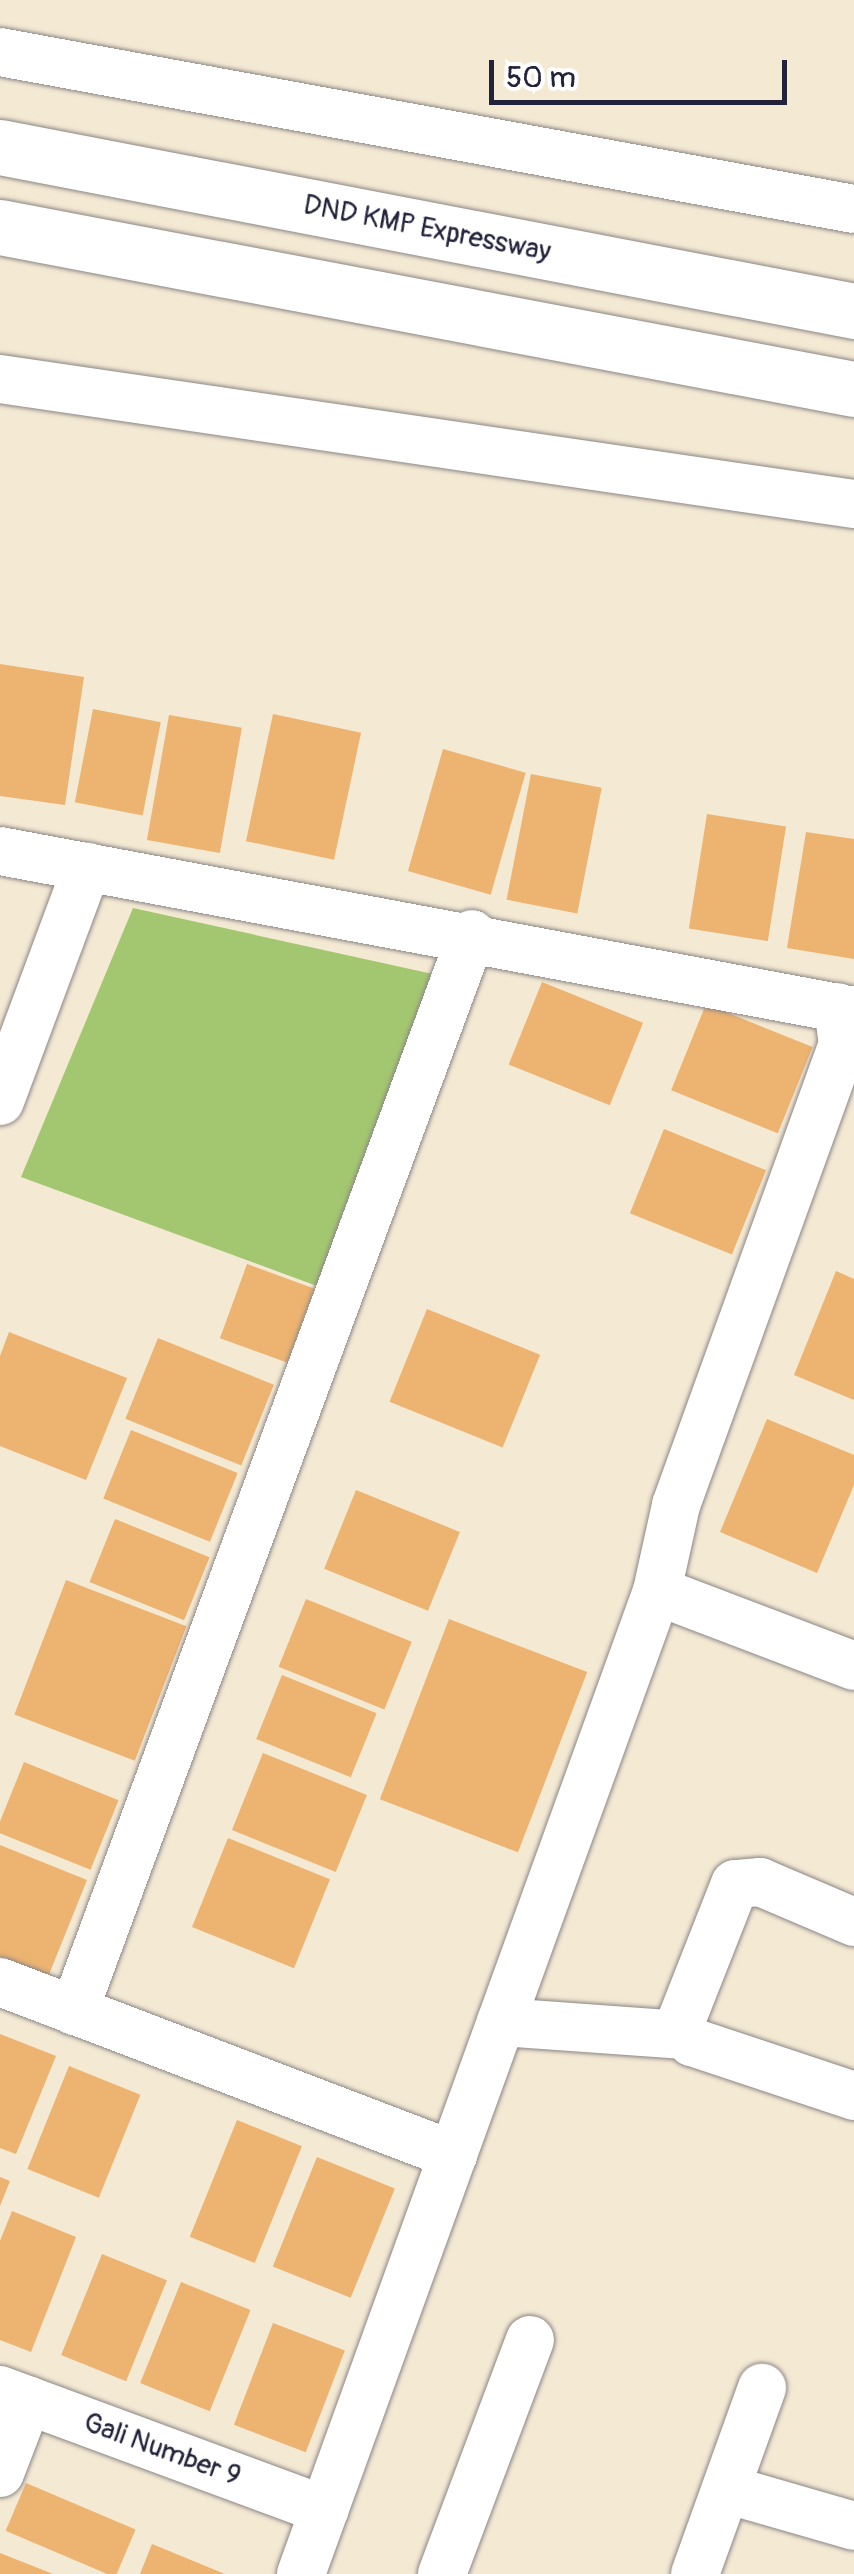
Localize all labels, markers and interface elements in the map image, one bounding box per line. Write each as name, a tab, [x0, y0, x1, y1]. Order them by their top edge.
scale bar	[494, 40, 792, 102]
text: 50 m	[506, 59, 576, 96]
street label: DND KMP Expressway	[300, 189, 554, 269]
street label: Gali Number 9	[79, 2406, 245, 2494]

